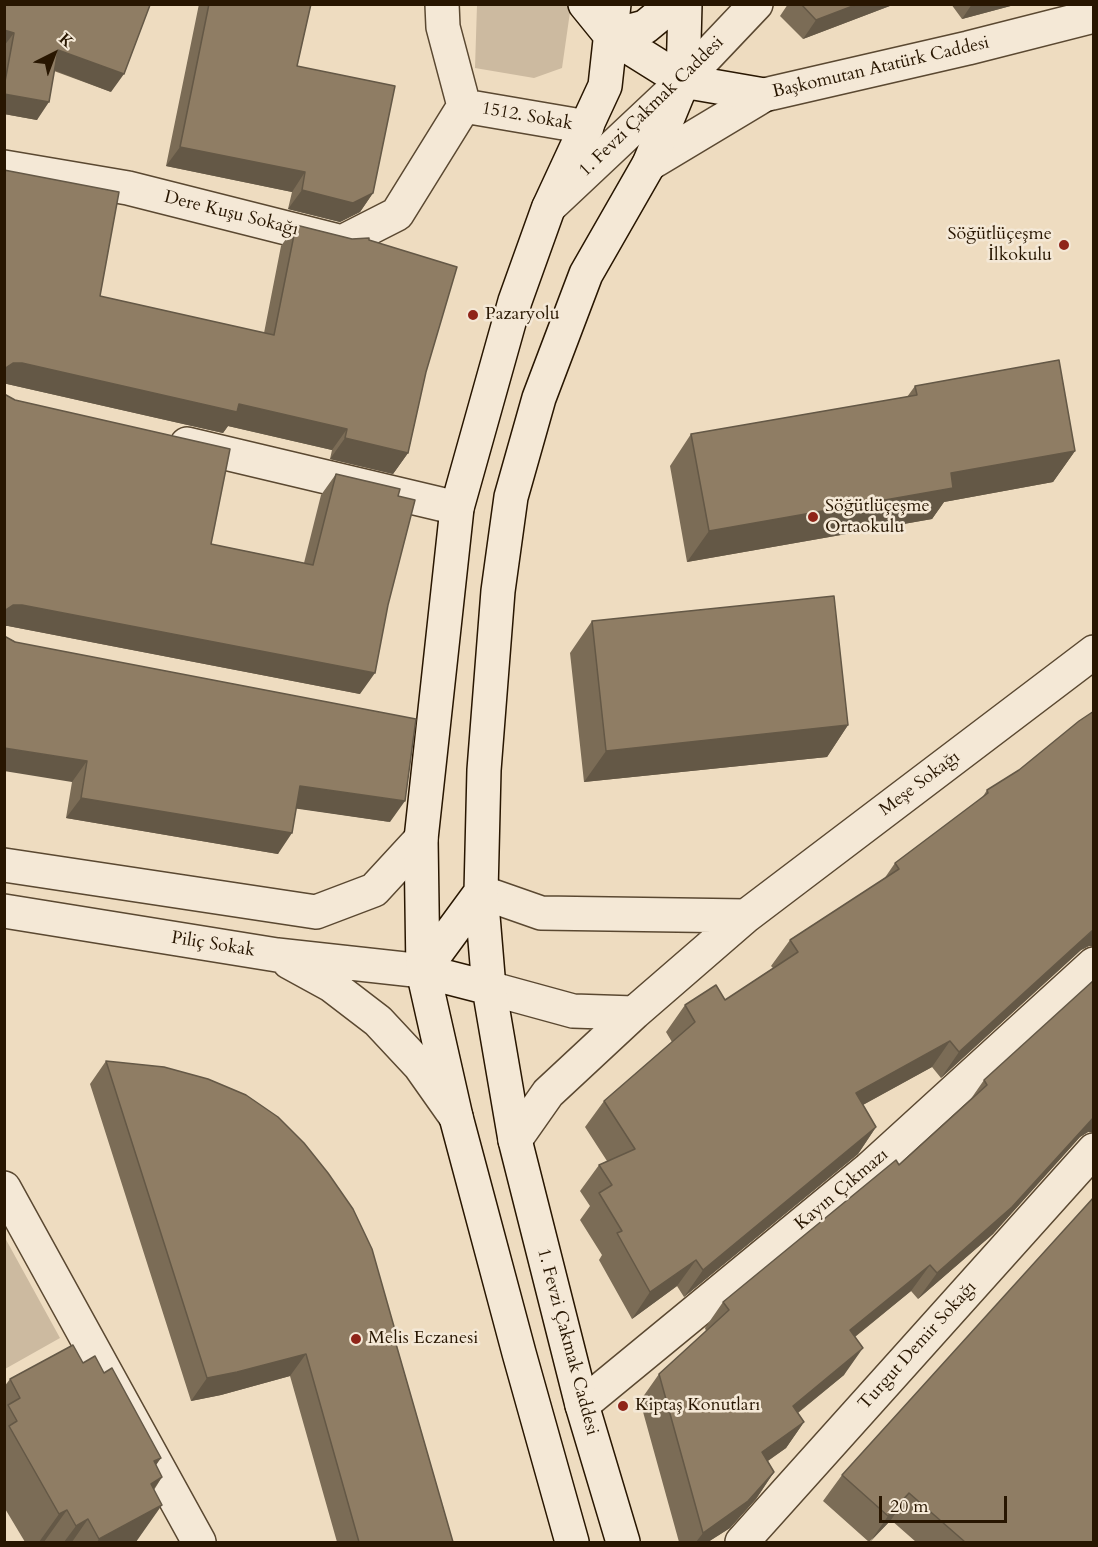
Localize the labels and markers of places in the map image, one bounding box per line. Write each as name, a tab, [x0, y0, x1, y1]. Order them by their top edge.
place label: Söğütlüçeşme İlkokulu	[947, 224, 1052, 266]
marker: Söğütlüçeşme İlkokulu	[1057, 238, 1071, 252]
place label: Pazaryolu	[485, 304, 560, 326]
marker: Pazaryolu	[466, 308, 480, 322]
place label: Söğütlüçeşme Ortaokulu	[825, 496, 930, 538]
marker: Söğütlüçeşme Ortaokulu	[806, 510, 820, 524]
place label: Melis Eczanesi	[368, 1328, 478, 1350]
marker: Melis Eczanesi	[349, 1332, 363, 1346]
place label: Kiptaş Konutları	[635, 1395, 760, 1417]
marker: Kiptaş Konutları	[616, 1399, 630, 1413]

